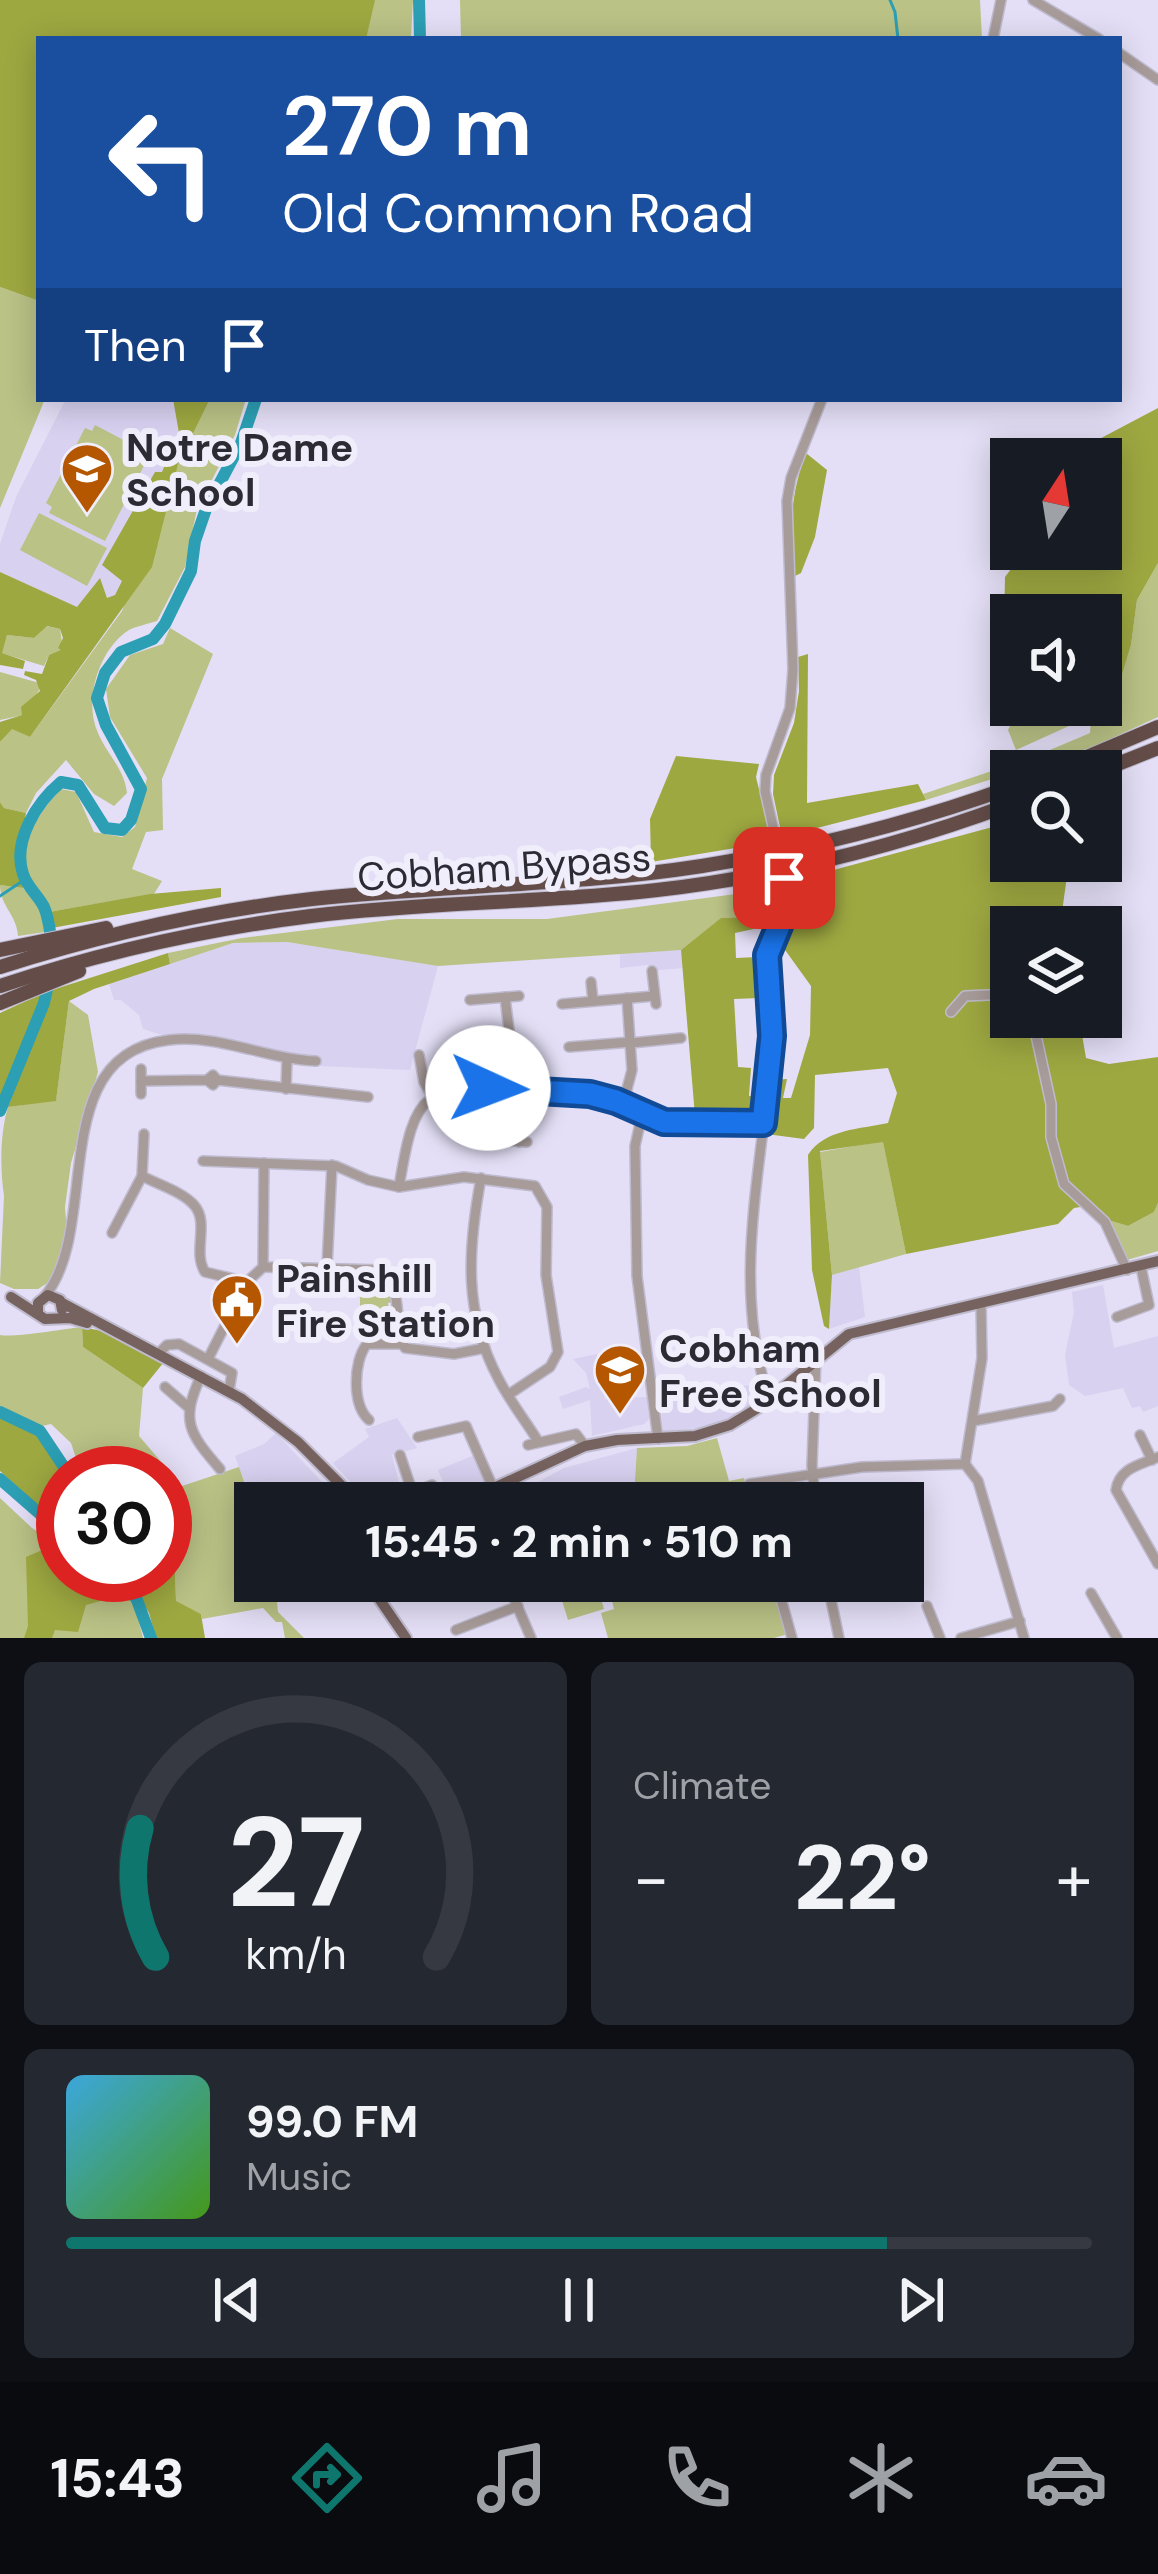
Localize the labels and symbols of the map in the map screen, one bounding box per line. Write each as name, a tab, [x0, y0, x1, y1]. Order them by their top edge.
place label: Notre Dame School	[126, 422, 353, 518]
north arrow	[990, 438, 1122, 570]
school or university icon: Notre Dame School	[59, 441, 115, 515]
pin	[733, 827, 835, 929]
street label: Cobham Bypass	[355, 831, 653, 903]
position arrow	[425, 1025, 551, 1151]
place label: Painshill Fire Station	[276, 1253, 495, 1349]
public building icon: Painshill Fire Station	[209, 1272, 265, 1346]
place label: Cobham Free School	[659, 1323, 882, 1419]
school or university icon: Cobham Free School	[592, 1342, 648, 1416]
speed limit sign: 30	[36, 1446, 192, 1602]

